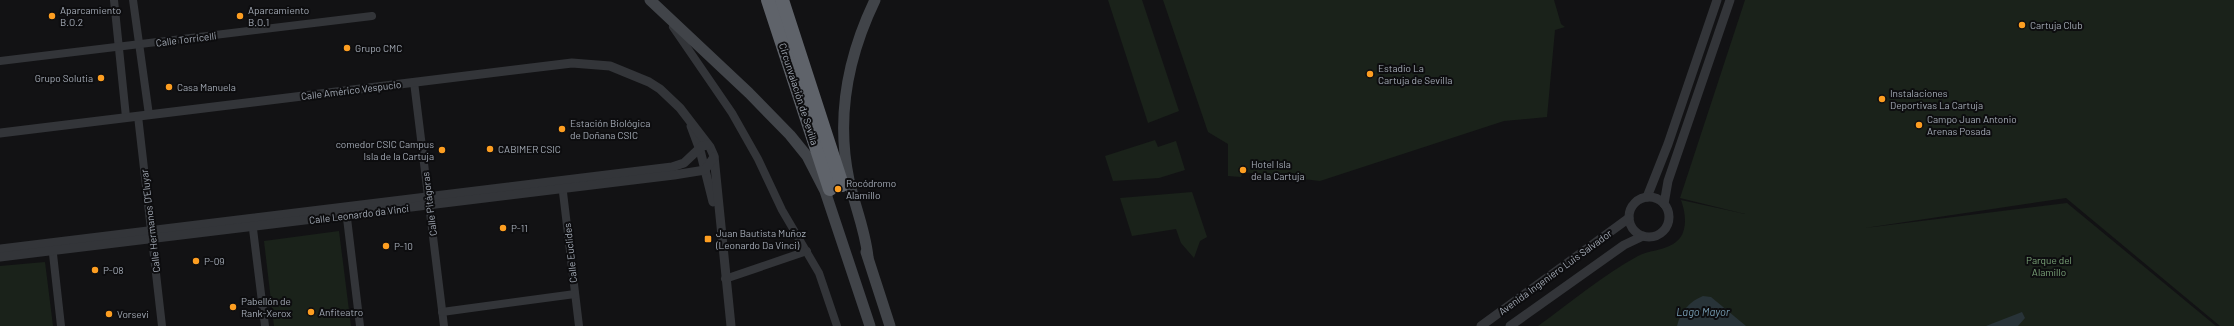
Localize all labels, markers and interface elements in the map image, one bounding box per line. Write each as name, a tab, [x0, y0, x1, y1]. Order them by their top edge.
place label: Aparcamiento B.O.2	[60, 4, 121, 28]
place label: Aparcamiento B.O.1	[248, 4, 309, 28]
marker: Aparcamiento B.O.2	[47, 11, 57, 21]
marker: Aparcamiento B.O.1	[235, 11, 245, 21]
place label: Cartuja Club	[2030, 19, 2083, 31]
marker: Cartuja Club	[2017, 20, 2027, 30]
street label: Calle Torricelli	[155, 29, 217, 49]
street label: Circunvalación de Sevilla	[777, 41, 821, 147]
place label: Grupo CMC	[355, 42, 402, 54]
marker: Grupo CMC	[342, 43, 352, 53]
place label: Estadio La Cartuja de Sevilla	[1378, 62, 1452, 86]
marker: Estadio La Cartuja de Sevilla	[1365, 69, 1375, 79]
place label: Grupo Solutia	[35, 72, 93, 84]
marker: Grupo Solutia	[96, 73, 106, 83]
street label: Calle Américo Vespucio	[300, 78, 402, 102]
place label: Casa Manuela	[177, 81, 236, 93]
marker: Casa Manuela	[164, 82, 174, 92]
place label: Instalaciones Deportivas La Cartuja	[1890, 87, 1983, 111]
marker: Instalaciones Deportivas La Cartuja	[1877, 94, 1887, 104]
place label: Campo Juan Antonio Arenas Posada	[1927, 113, 2017, 137]
place label: Estación Biológica de Doñana CSIC	[570, 117, 650, 141]
marker: Campo Juan Antonio Arenas Posada	[1914, 120, 1924, 130]
marker: Estación Biológica de Doñana CSIC	[557, 124, 567, 134]
place label: comedor CSIC Campus Isla de la Cartuja	[336, 138, 434, 162]
place label: CABIMER CSIC	[498, 143, 561, 155]
marker: CABIMER CSIC	[485, 144, 495, 154]
marker: comedor CSIC Campus Isla de la Cartuja	[437, 145, 447, 155]
place label: Hotel Isla de la Cartuja	[1251, 158, 1305, 182]
marker: Hotel Isla de la Cartuja	[1238, 165, 1248, 175]
street label: Calle Hermanos D'Eluyar	[138, 168, 162, 273]
street label: Calle Pitágoras	[419, 171, 439, 237]
place label: Rocódromo Alamillo	[846, 177, 896, 201]
marker: Rocódromo Alamillo	[833, 184, 843, 194]
street label: Calle Leonardo da Vinci	[308, 202, 410, 226]
place label: P-11	[511, 222, 528, 234]
street label: Calle Euclides	[561, 222, 579, 283]
marker: P-11	[498, 223, 508, 233]
place label: Juan Bautista Muñoz (Leonardo Da Vinci)	[715, 227, 806, 251]
street label: Avenida Ingeniero Luis Salvador	[1496, 227, 1614, 317]
marker: Juan Bautista Muñoz (Leonardo Da Vinci)	[703, 234, 713, 244]
place label: P-10	[394, 240, 413, 252]
marker: P-10	[381, 241, 391, 251]
park label: Parque del Alamillo	[2026, 254, 2072, 278]
place label: P-09	[204, 255, 225, 267]
marker: P-09	[191, 256, 201, 266]
place label: P-08	[103, 264, 124, 276]
marker: P-08	[90, 265, 100, 275]
place label: Pabellón de Rank-Xerox	[241, 295, 291, 319]
marker: Pabellón de Rank-Xerox	[228, 302, 238, 312]
water label: Lago Mayor	[1676, 305, 1731, 318]
place label: Anfiteatro	[319, 306, 363, 318]
marker: Anfiteatro	[306, 307, 316, 317]
place label: Vorsevi	[117, 308, 149, 320]
marker: Vorsevi	[104, 309, 114, 319]

